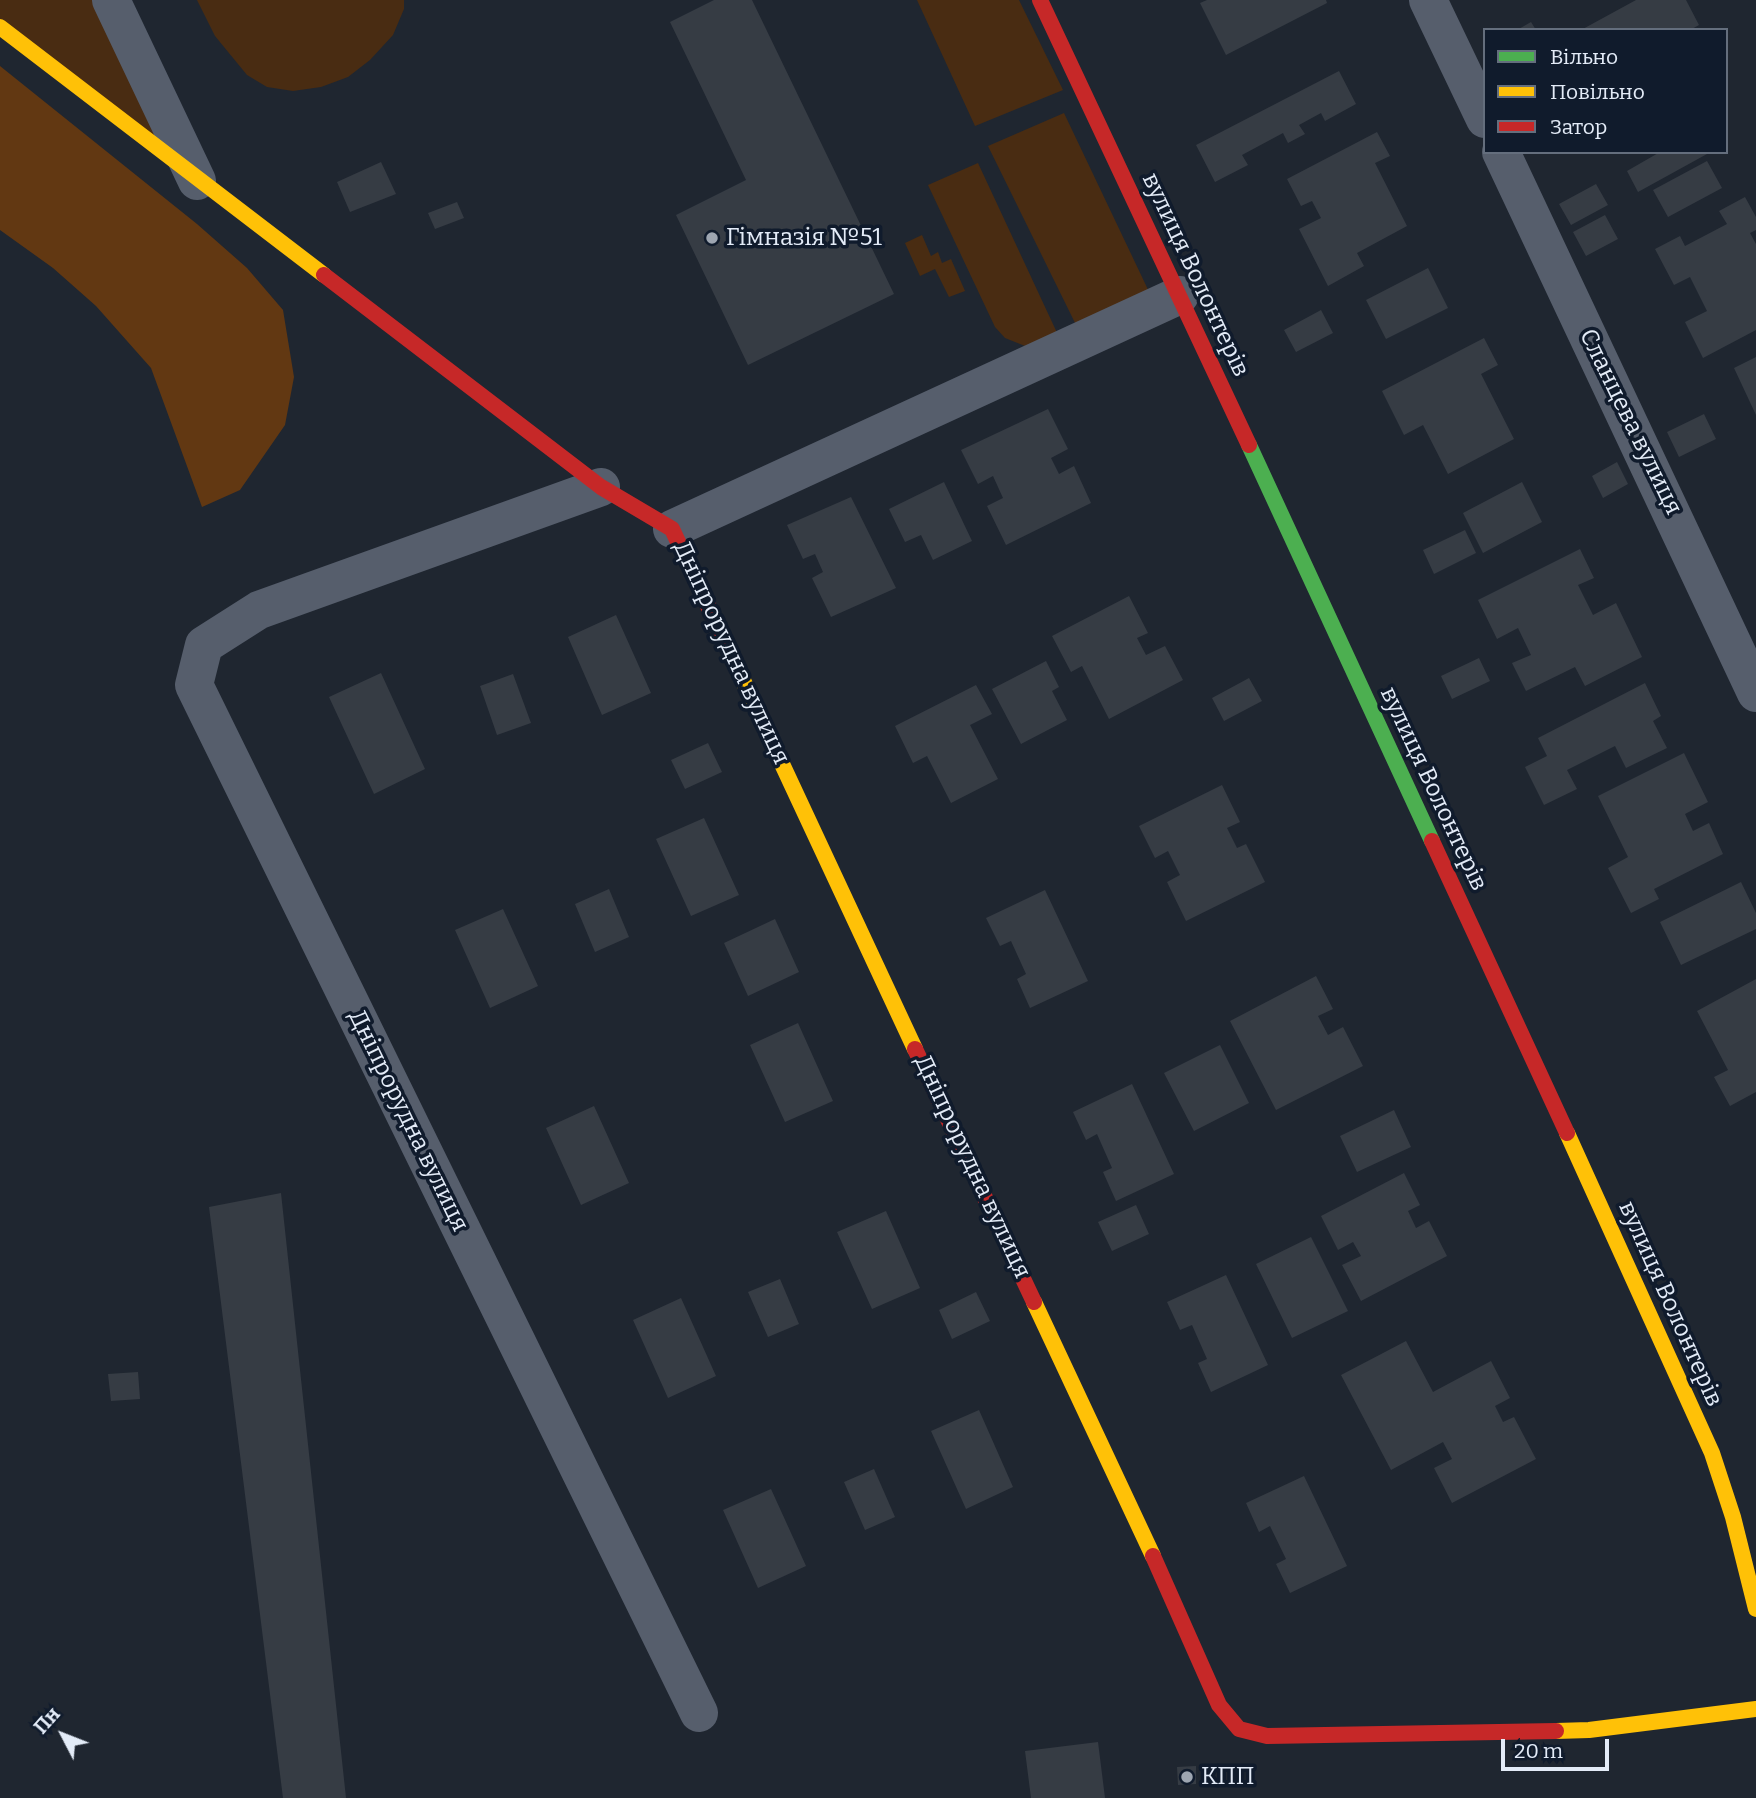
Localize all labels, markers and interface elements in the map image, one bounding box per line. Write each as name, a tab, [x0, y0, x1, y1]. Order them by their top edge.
legend	[1483, 28, 1728, 154]
text: Вільно	[1550, 44, 1618, 70]
text: Повільно	[1550, 79, 1645, 105]
text: Затор	[1550, 114, 1607, 140]
street label: вулиця Волонтерів	[1135, 169, 1255, 381]
place label: Гімназія №51	[726, 224, 882, 252]
marker: Гімназія №51	[704, 230, 720, 246]
street label: Сланцева вулиця	[1573, 324, 1687, 520]
street label: Дніпрорудна вулиця	[667, 537, 795, 769]
street label: вулиця Волонтерів	[1373, 683, 1493, 895]
street label: Дніпрорудна вулиця	[342, 1006, 474, 1236]
street label: Дніпрорудна вулиця	[908, 1051, 1036, 1283]
street label: вулиця Волонтерів	[1612, 1197, 1728, 1411]
north arrow	[28, 1700, 98, 1770]
text: Пн	[29, 1703, 65, 1739]
scale bar	[1504, 1724, 1612, 1768]
text: 20 m	[1514, 1738, 1563, 1764]
place label: КПП	[1201, 1763, 1255, 1791]
marker: КПП	[1179, 1769, 1195, 1785]

